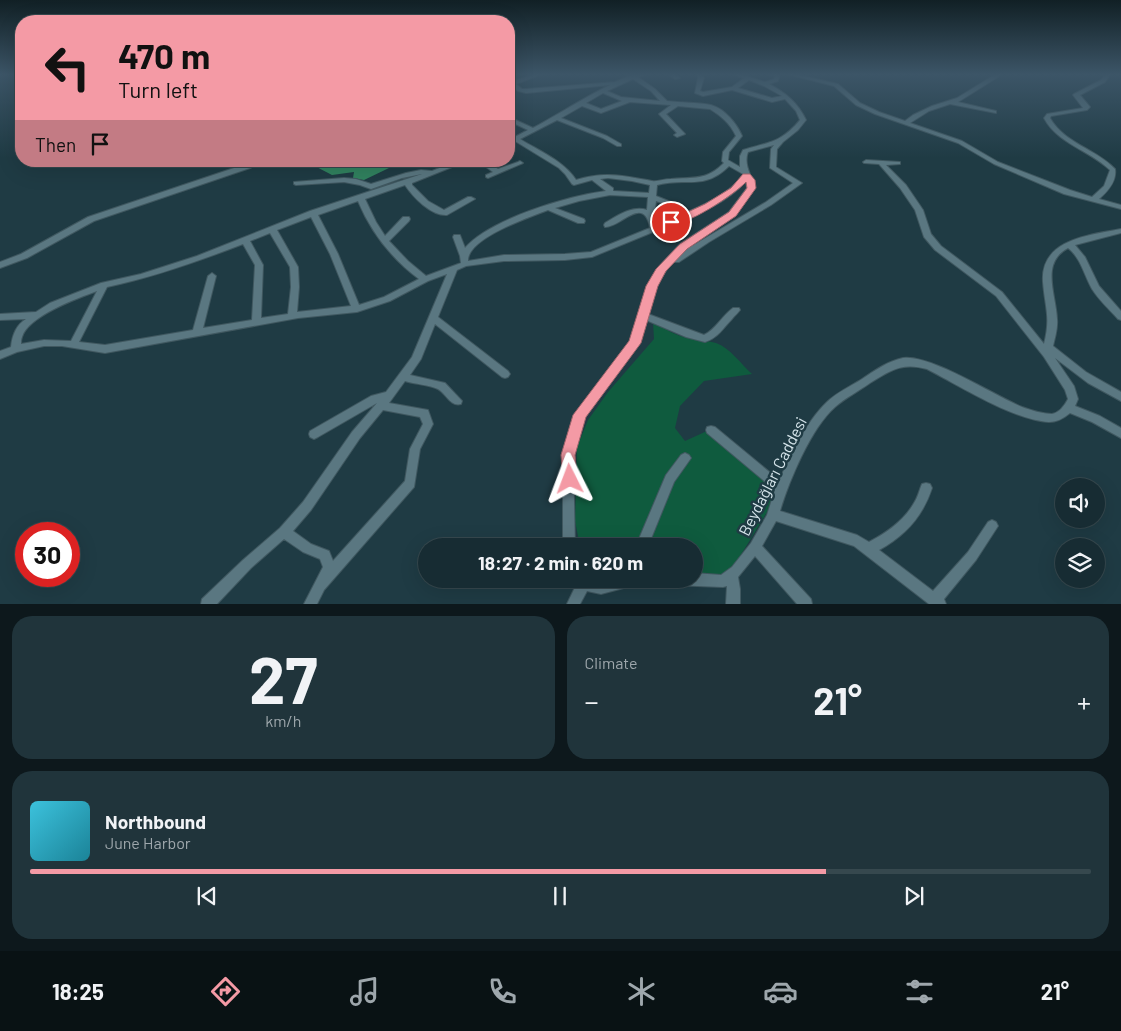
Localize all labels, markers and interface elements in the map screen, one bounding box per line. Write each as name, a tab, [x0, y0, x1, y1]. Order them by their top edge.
text: 470 m	[118, 34, 210, 76]
icon: left	[35, 35, 100, 100]
text: Turn left	[118, 76, 198, 102]
icon: arrive	[86, 130, 114, 158]
text: Then	[35, 133, 76, 156]
pin	[650, 201, 692, 243]
icon: arrive	[657, 208, 685, 236]
street label: Beydağları Caddesi	[734, 414, 810, 538]
position arrow	[543, 452, 595, 504]
map controls	[1055, 478, 1105, 588]
button: sound	[1055, 478, 1105, 528]
speed limit sign: 30	[15, 522, 80, 587]
button: layers	[1055, 538, 1105, 588]
text: 18:27 · 2 min · 620 m	[478, 551, 643, 574]
text: 27	[249, 639, 318, 717]
text: Climate	[585, 653, 637, 672]
text: 21°	[813, 677, 862, 723]
text: −	[585, 684, 599, 718]
text: +	[1077, 684, 1091, 718]
text: km/h	[265, 711, 301, 730]
text: Northbound	[105, 810, 206, 833]
text: June Harbor	[105, 833, 191, 852]
icon: previous	[193, 882, 221, 910]
icon: pause	[546, 882, 574, 910]
icon: next	[900, 882, 928, 910]
icon: directions	[208, 974, 243, 1009]
icon: music	[347, 974, 382, 1009]
icon: phone	[485, 974, 520, 1009]
icon: climate	[624, 974, 659, 1009]
icon: car	[763, 974, 798, 1009]
icon: filters	[902, 974, 937, 1009]
text: 18:25	[52, 978, 104, 1004]
text: 21°	[1041, 978, 1069, 1004]

